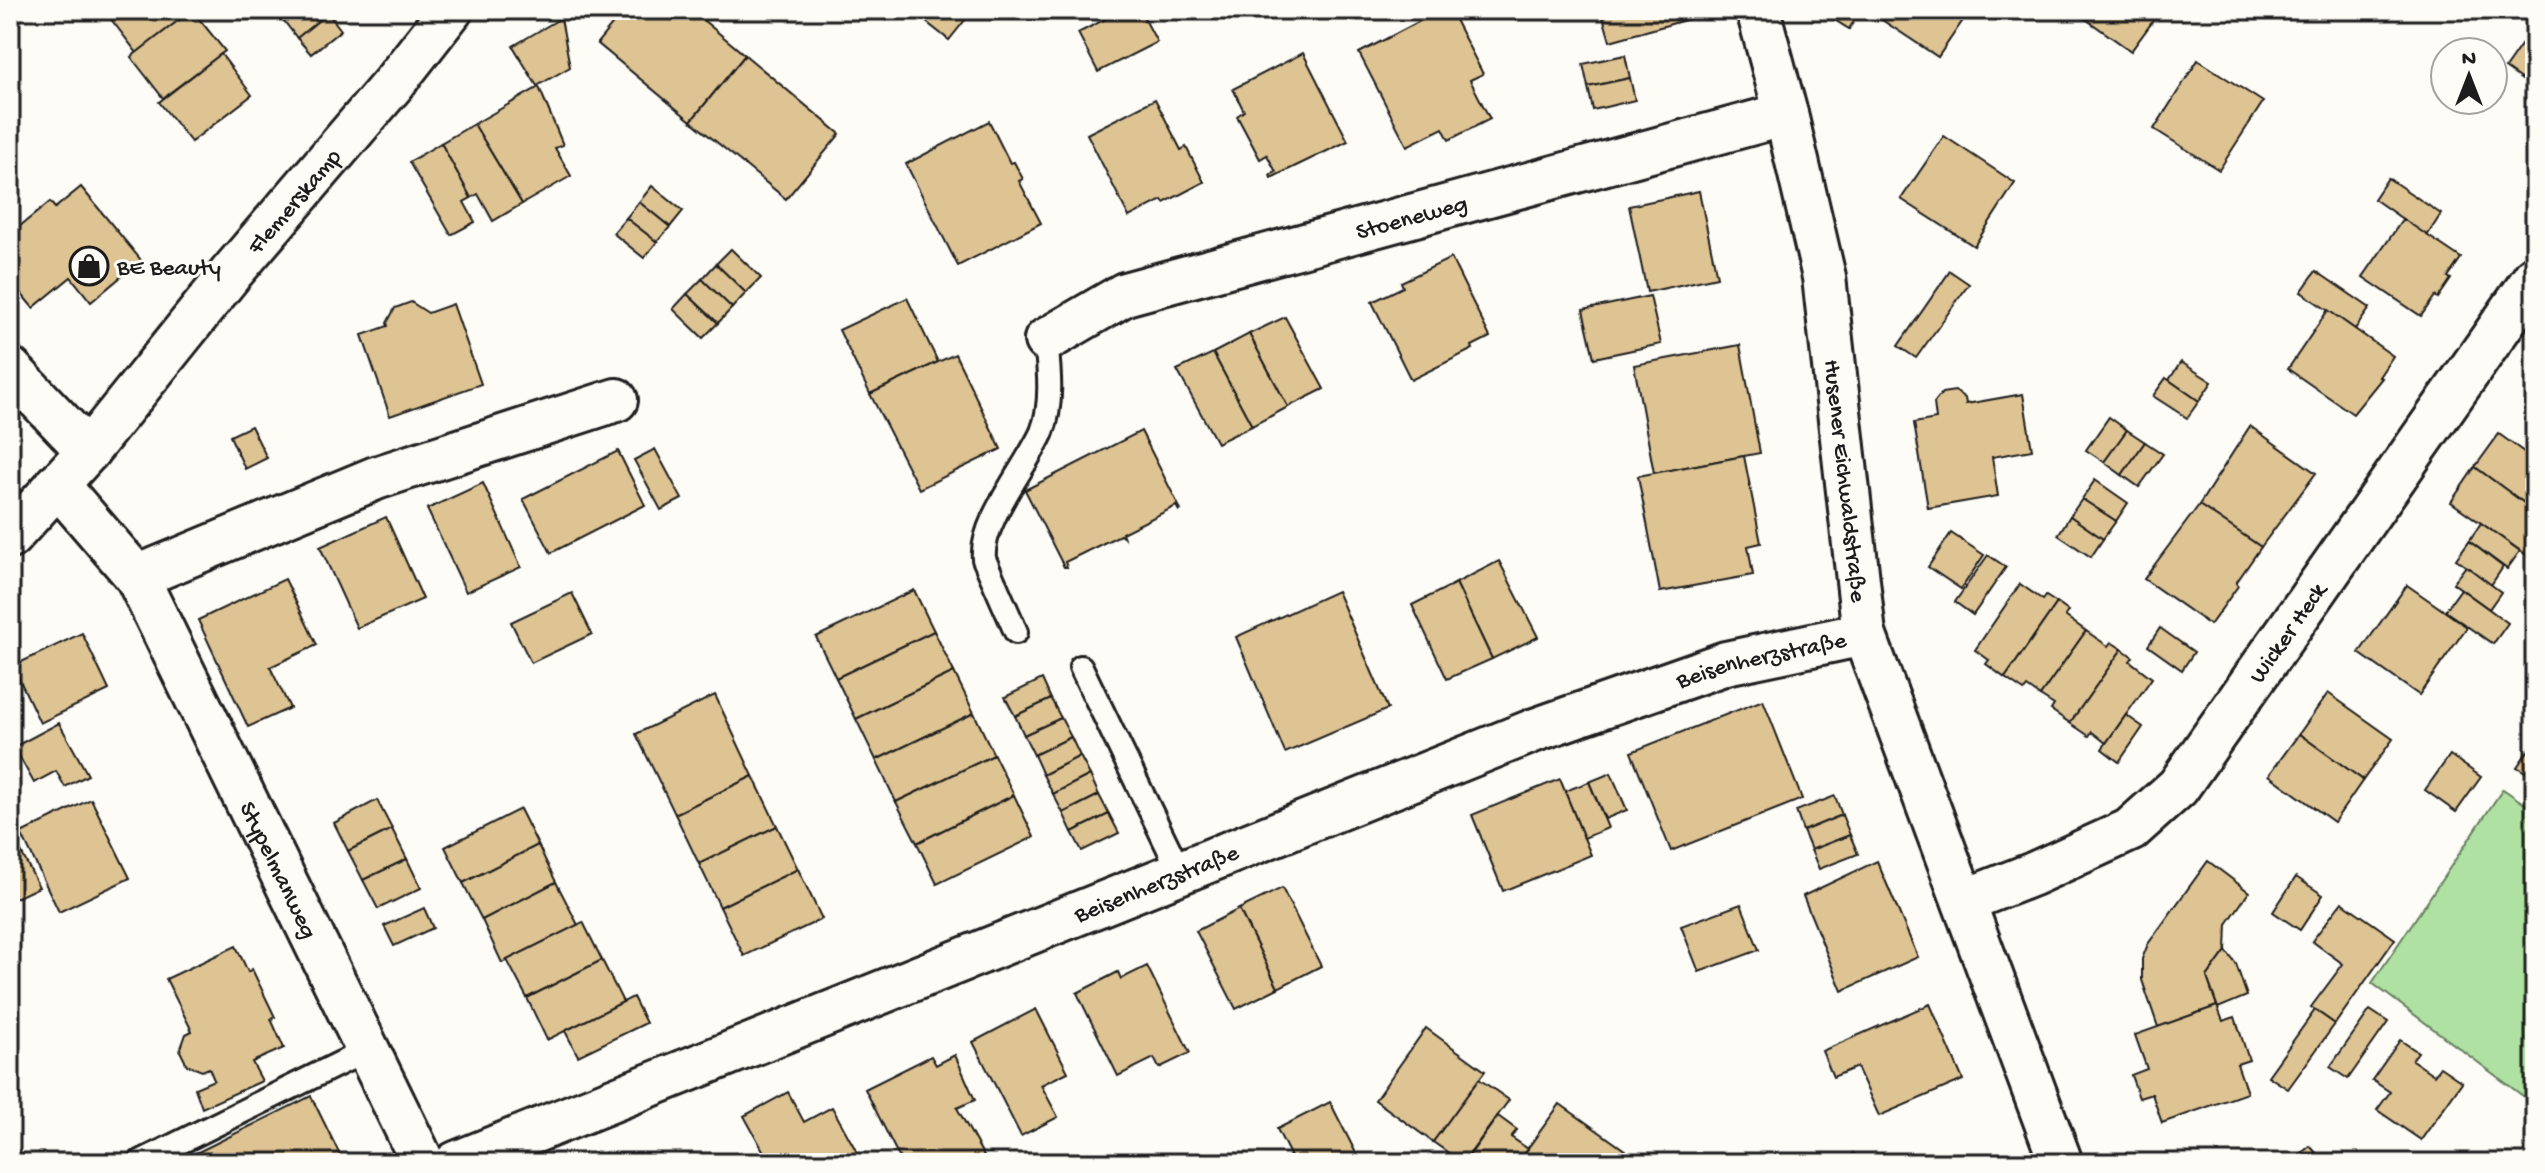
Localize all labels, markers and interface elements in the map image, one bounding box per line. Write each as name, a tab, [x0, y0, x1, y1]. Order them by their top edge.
north arrow	[2429, 36, 2509, 116]
text: N	[2462, 47, 2476, 73]
street label: Flemerskamp	[242, 144, 349, 262]
street label: Stoeneweg	[1353, 190, 1471, 248]
shop icon: BE Beauty	[68, 245, 110, 287]
place label: BE Beauty	[116, 255, 221, 284]
street label: Husener Eichwaldstraße	[1815, 358, 1871, 605]
street label: Wicker Heck	[2244, 577, 2336, 690]
street label: Beisenherzstraße	[1672, 627, 1850, 698]
street label: Stypelmanweg	[231, 798, 322, 944]
street label: Beisenherzstraße	[1070, 839, 1244, 932]

